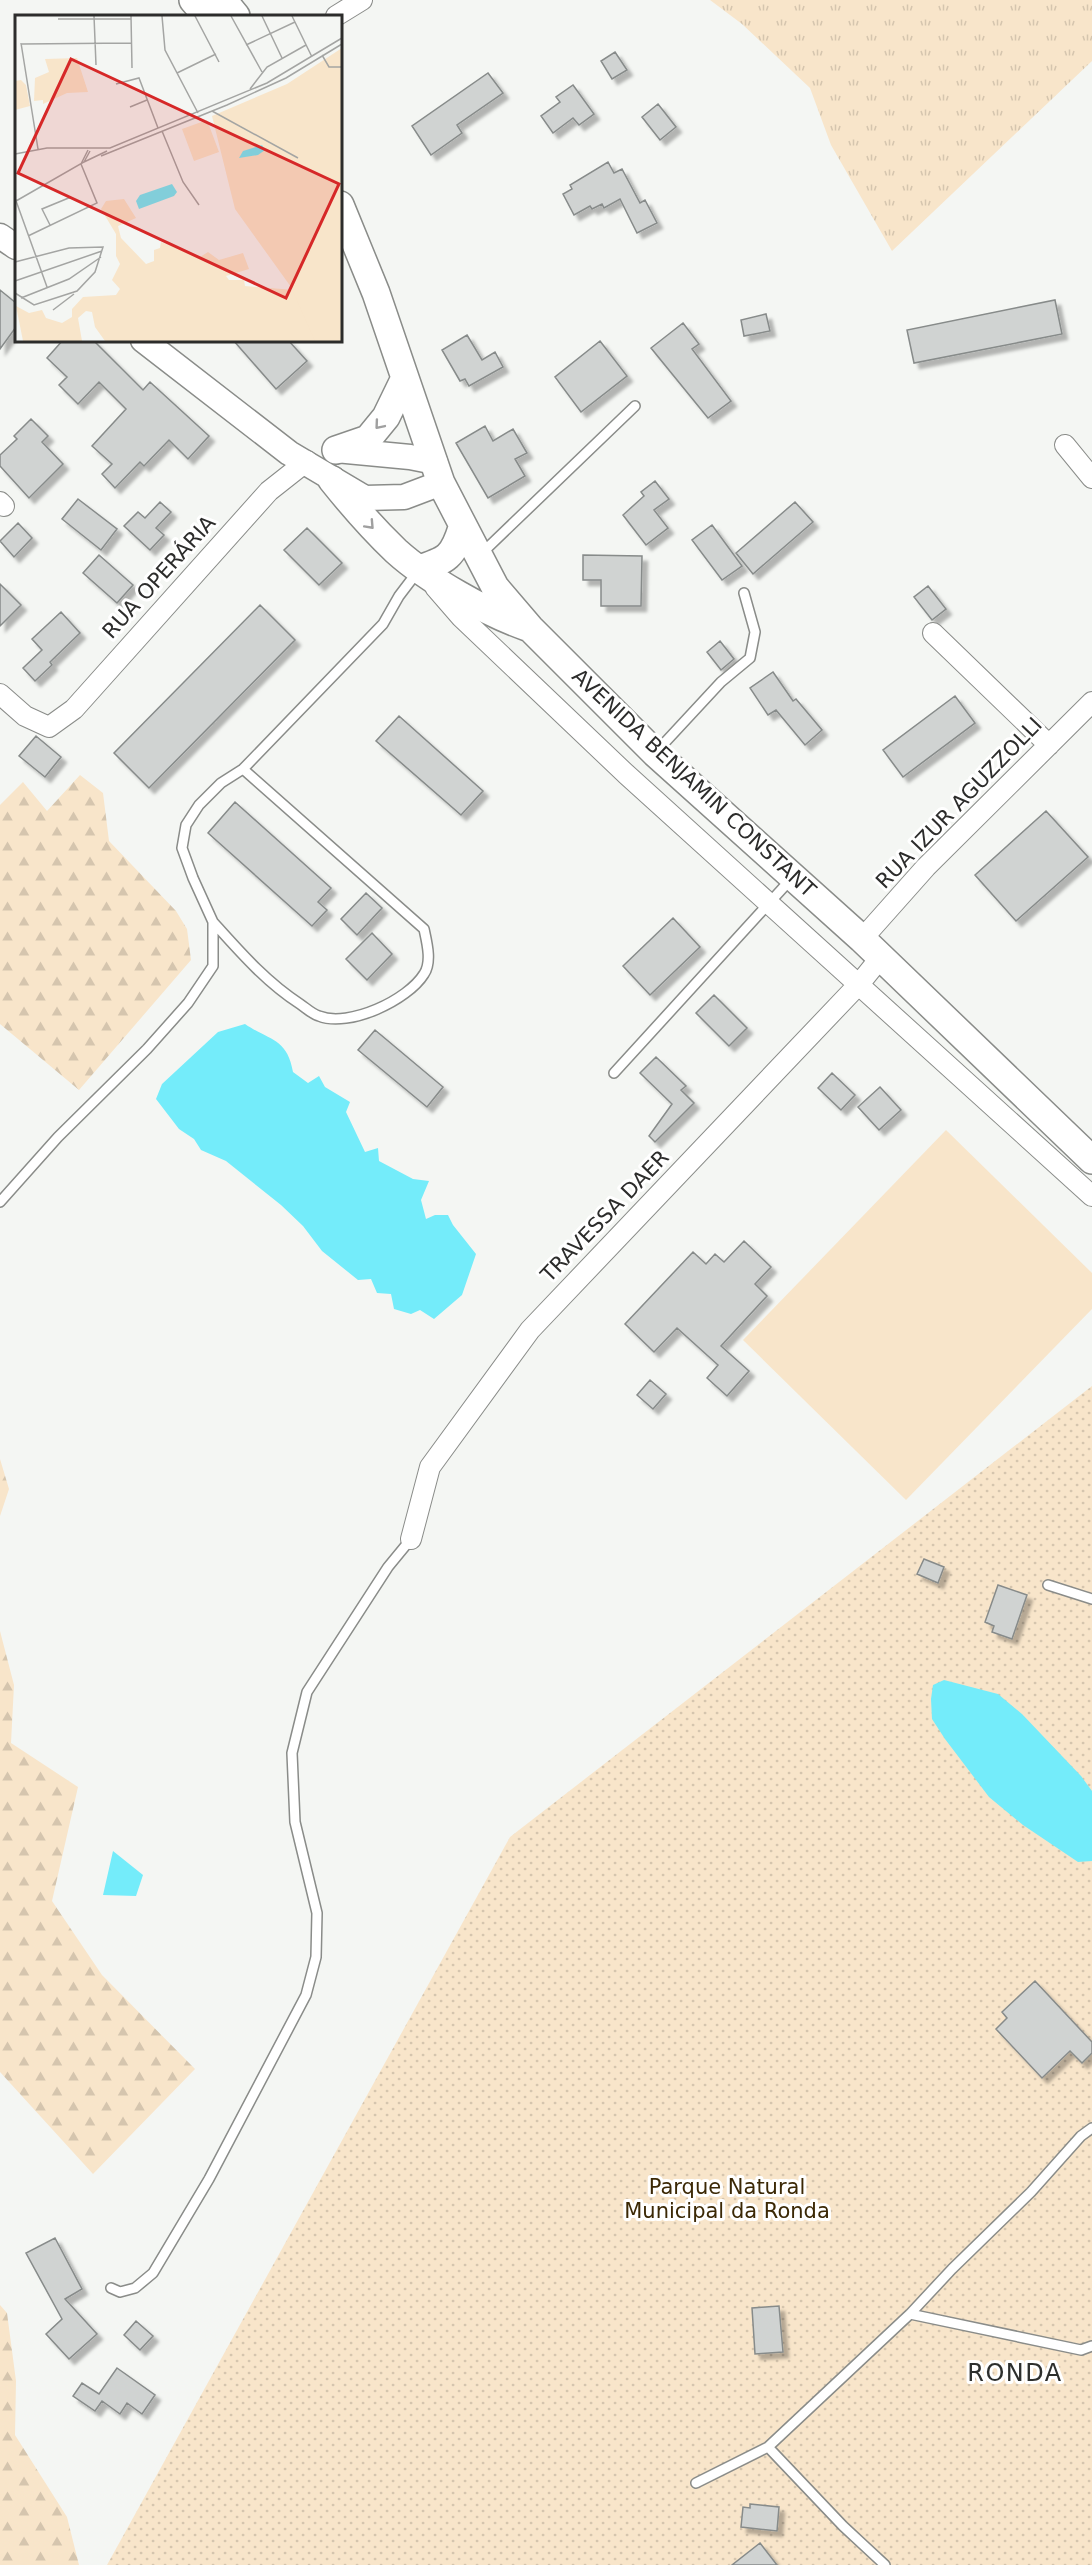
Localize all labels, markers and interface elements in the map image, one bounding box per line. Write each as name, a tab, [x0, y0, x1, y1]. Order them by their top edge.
inset map	[15, 15, 342, 342]
one-way arrow	[376, 418, 387, 429]
street label: RUA OPERÁRIA	[97, 510, 221, 643]
one-way arrow	[362, 517, 373, 528]
street label: AVENIDA BENJAMIN CONSTANT	[567, 664, 821, 902]
street label: RUA IZUR AGUZZOLLI	[871, 713, 1047, 893]
street label: TRAVESSA DAER	[535, 1145, 674, 1287]
park label: Parque Natural Municipal da Ronda	[624, 2175, 830, 2223]
district label: RONDA	[967, 2359, 1063, 2387]

